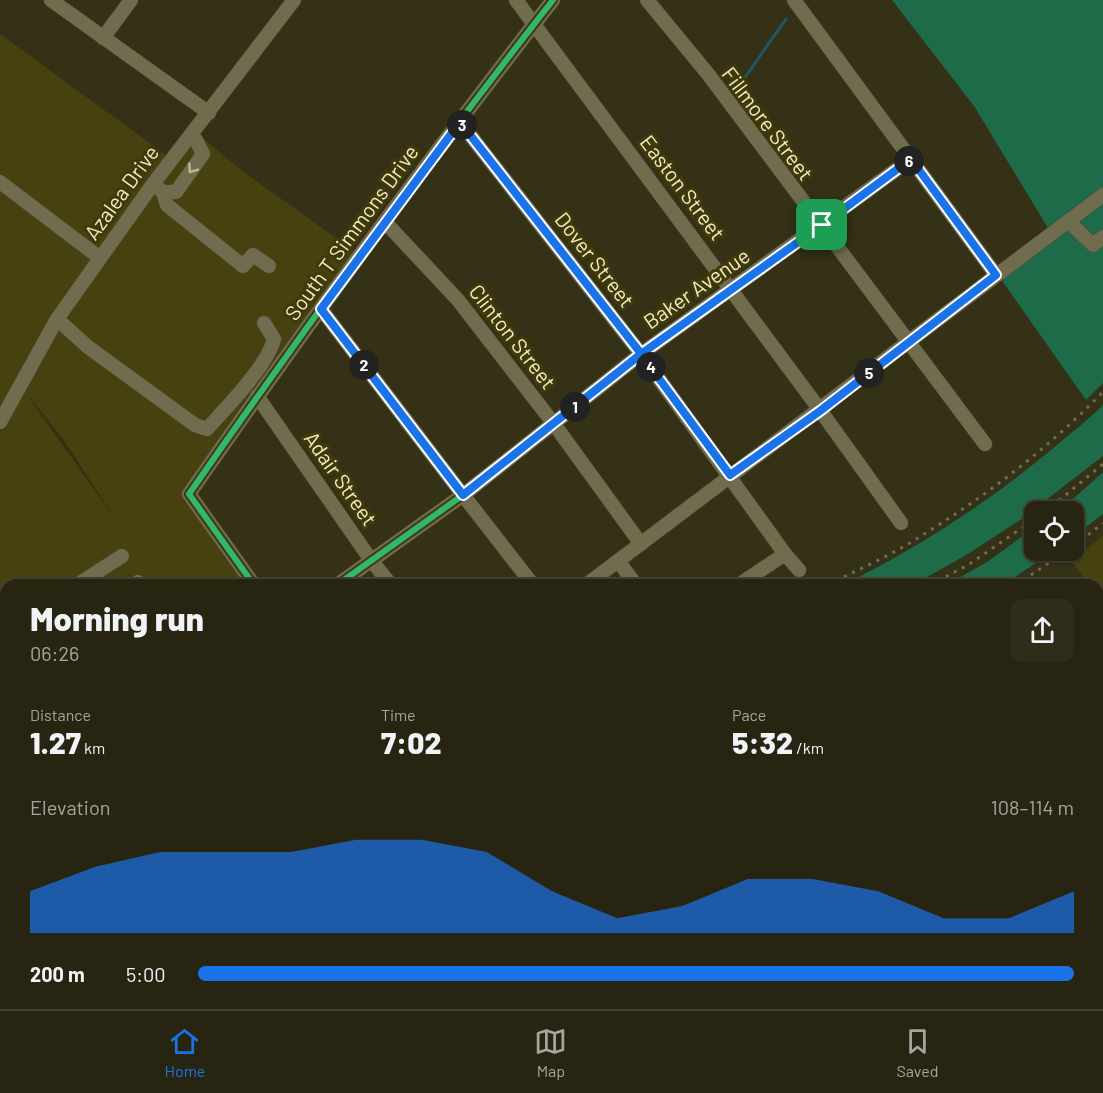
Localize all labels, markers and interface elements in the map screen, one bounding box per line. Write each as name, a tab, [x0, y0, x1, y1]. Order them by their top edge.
street label: Fillmore Street	[717, 61, 819, 185]
pin: 3	[447, 110, 477, 140]
text: 3	[458, 115, 466, 134]
street label: Easton Street	[636, 130, 731, 245]
street label: Azalea Drive	[78, 140, 163, 244]
street label: South T Simmons Drive	[279, 140, 423, 325]
pin: 6	[894, 146, 924, 176]
text: 6	[905, 151, 913, 170]
one-way arrow	[188, 163, 199, 174]
pin	[796, 199, 847, 250]
street label: Dover Street	[550, 206, 640, 312]
icon: arrive	[805, 208, 838, 241]
street label: Baker Avenue	[638, 242, 754, 333]
street label: Clinton Street	[465, 279, 562, 393]
pin: 2	[349, 350, 379, 380]
pin: 4	[636, 352, 666, 382]
text: 2	[360, 355, 368, 374]
text: 4	[646, 357, 656, 376]
pin: 5	[854, 358, 884, 388]
text: 5	[865, 363, 873, 382]
pin: 1	[560, 392, 590, 422]
text: 1	[572, 397, 578, 416]
street label: Adair Street	[300, 426, 383, 530]
map controls	[1024, 501, 1084, 561]
button: locate	[1024, 501, 1084, 561]
text: Morning run	[30, 598, 204, 638]
button: share	[1011, 599, 1074, 662]
text: 06:26	[30, 641, 79, 665]
text: Distance	[30, 705, 91, 724]
text: Time	[381, 705, 416, 724]
text: Pace	[732, 705, 766, 724]
text: 1.27	[30, 724, 81, 760]
text: 7:02	[381, 724, 441, 760]
text: 5:32	[732, 724, 793, 760]
text: km	[81, 738, 105, 757]
text: /km	[793, 738, 824, 757]
text: Elevation	[30, 795, 111, 819]
text: 108–114 m	[991, 795, 1074, 819]
text: 200 m	[30, 962, 85, 986]
text: 5:00	[126, 962, 166, 986]
tab: Home	[165, 1025, 205, 1080]
tab: Map	[534, 1025, 567, 1080]
tab: Saved	[896, 1025, 938, 1080]

